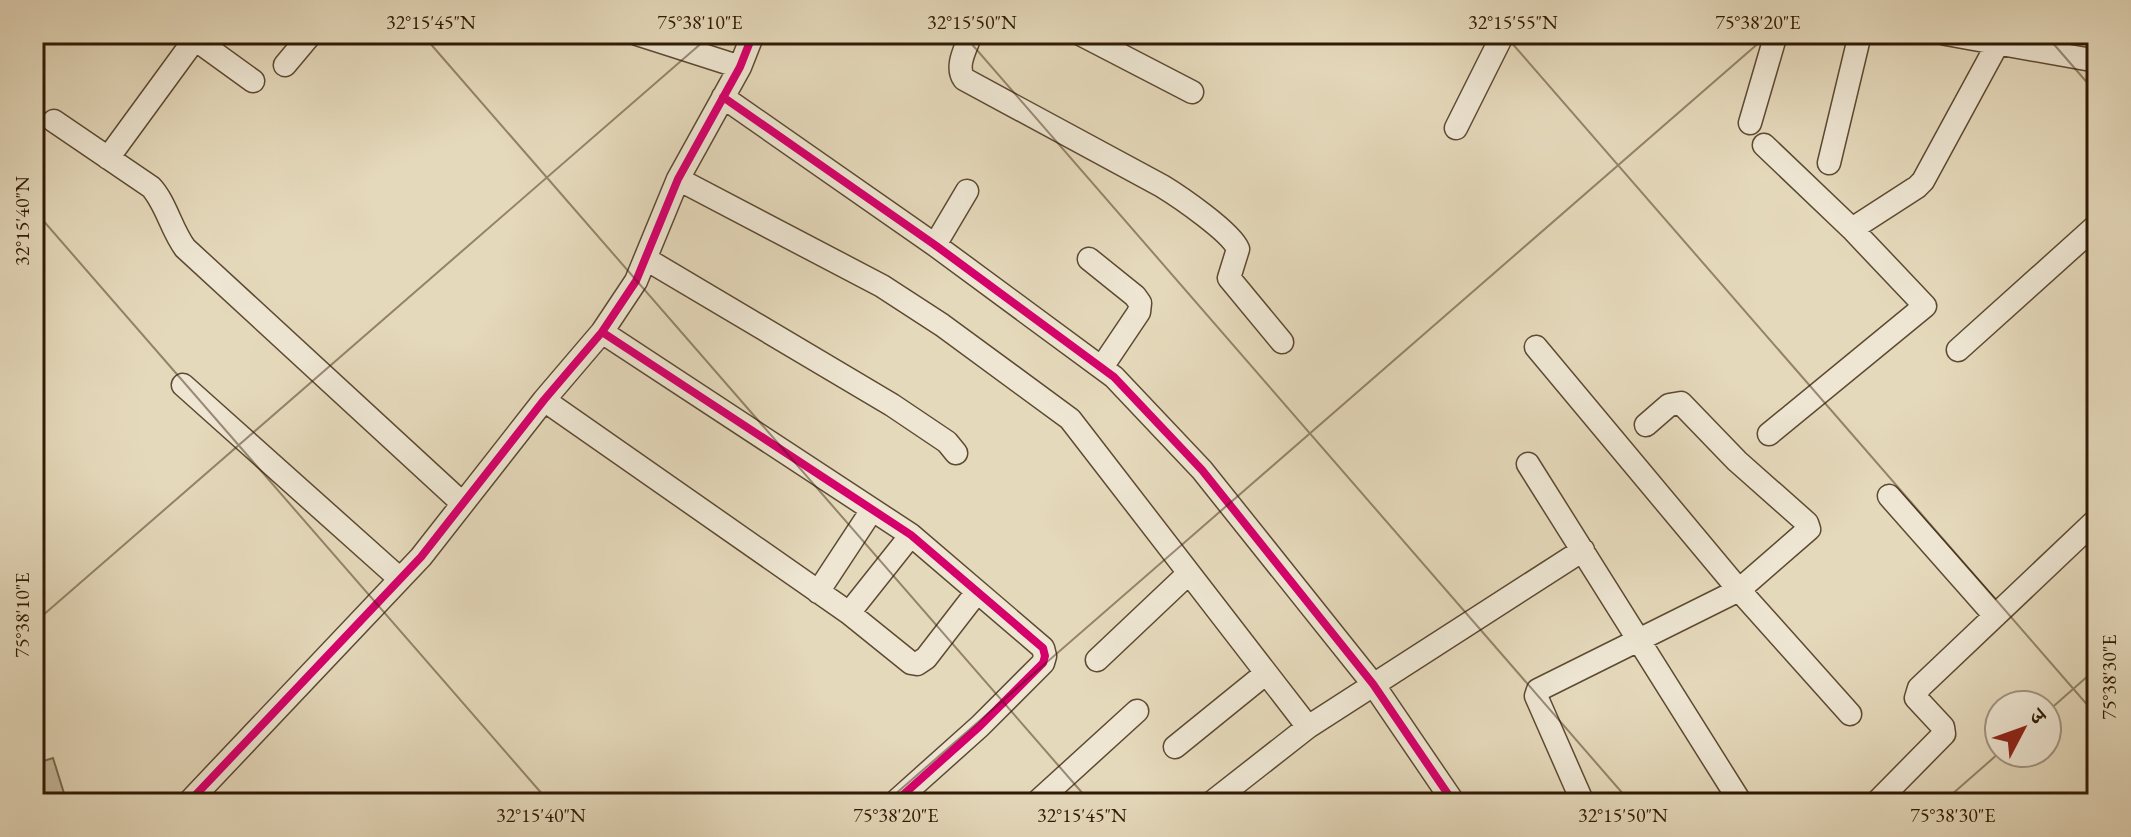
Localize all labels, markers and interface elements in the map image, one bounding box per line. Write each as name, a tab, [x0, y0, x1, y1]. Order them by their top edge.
text: 32°15'45"N	[386, 9, 476, 35]
text: 75°38'10"E	[657, 9, 743, 35]
text: 32°15'50"N	[927, 9, 1017, 35]
text: 32°15'55"N	[1468, 9, 1558, 35]
text: 75°38'20"E	[1715, 9, 1801, 35]
text: 32°15'40"N	[9, 176, 35, 266]
text: 75°38'10"E	[9, 572, 35, 658]
text: 75°38'30"E	[2096, 634, 2122, 720]
north arrow	[1983, 689, 2063, 769]
text: उ	[2022, 701, 2054, 731]
text: 32°15'40"N	[496, 802, 586, 828]
text: 75°38'20"E	[853, 802, 939, 828]
text: 32°15'45"N	[1037, 802, 1127, 828]
text: 32°15'50"N	[1578, 802, 1668, 828]
text: 75°38'30"E	[1910, 802, 1996, 828]

